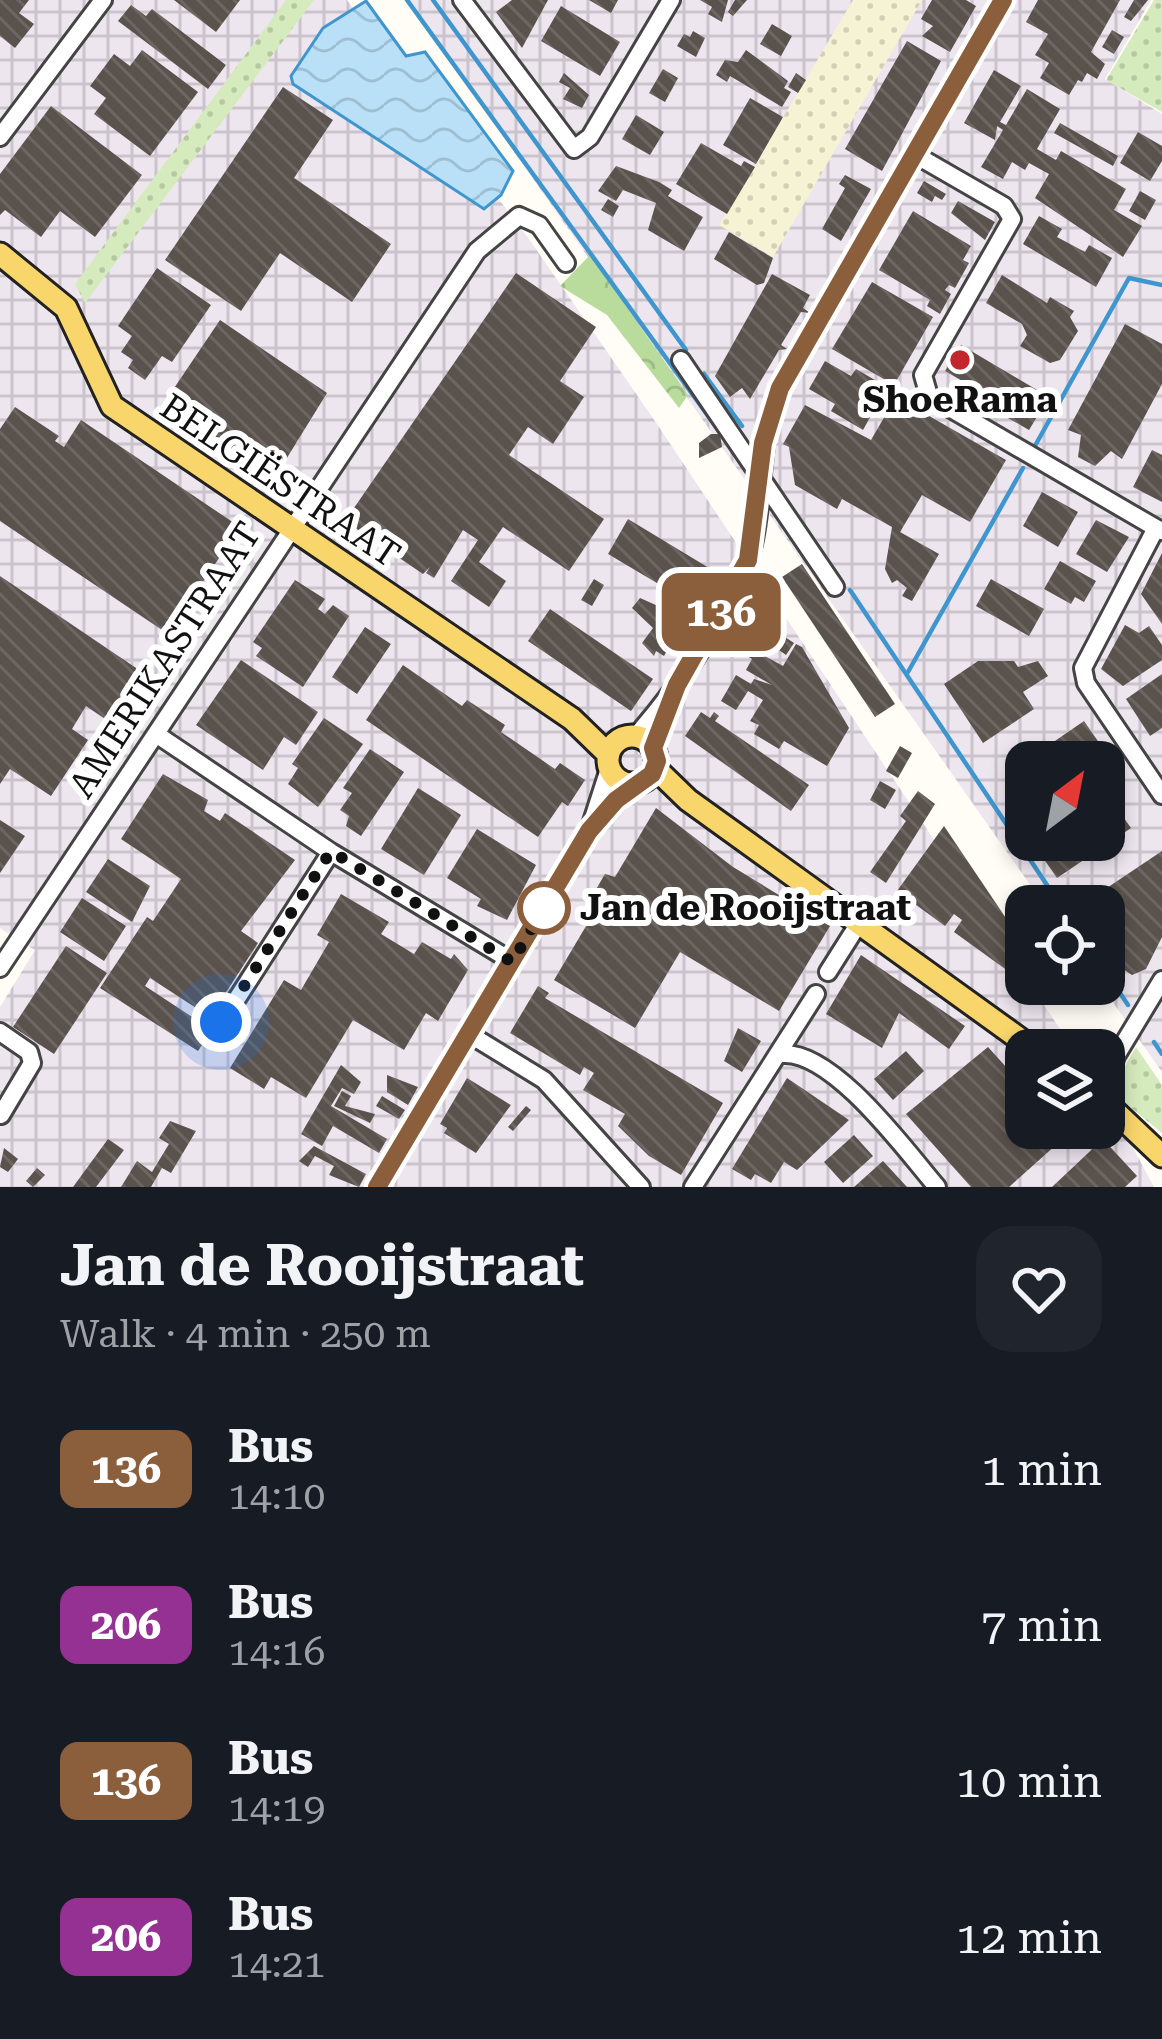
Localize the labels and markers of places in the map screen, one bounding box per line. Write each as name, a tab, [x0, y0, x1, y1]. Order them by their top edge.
marker: ShoeRama	[947, 347, 973, 373]
place label: ShoeRama	[863, 379, 1057, 421]
marker: Jan de Rooijstraat	[519, 883, 569, 933]
place label: Jan de Rooijstraat	[580, 887, 911, 929]

